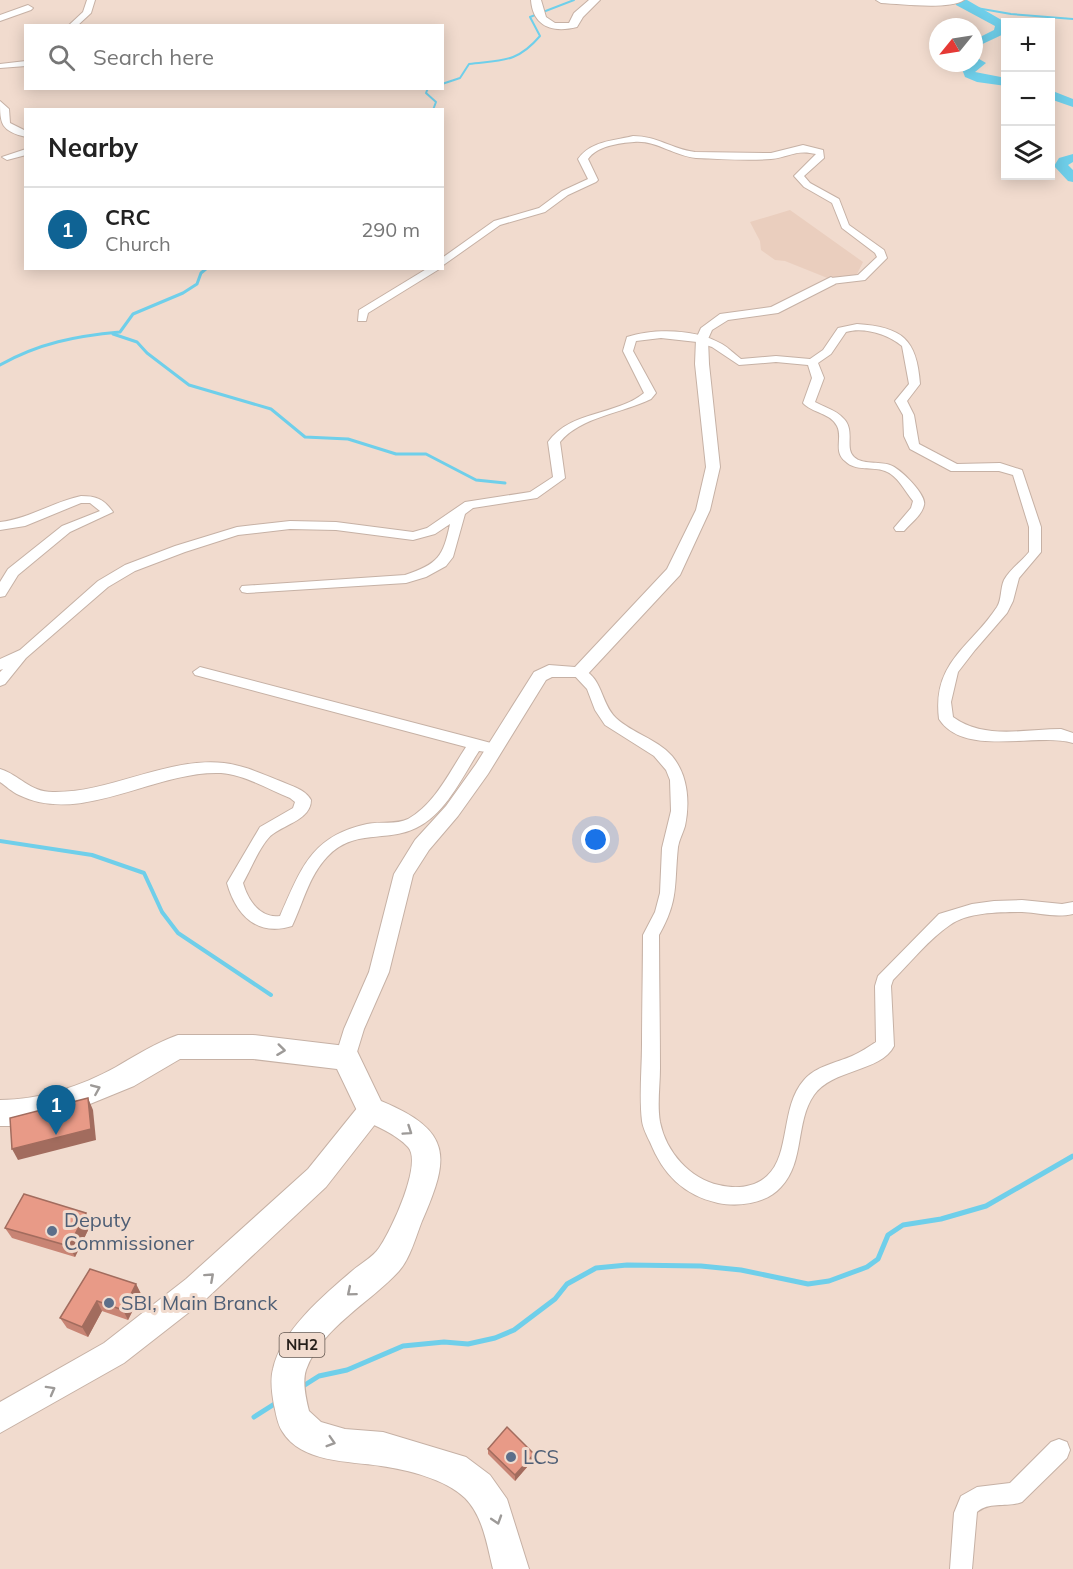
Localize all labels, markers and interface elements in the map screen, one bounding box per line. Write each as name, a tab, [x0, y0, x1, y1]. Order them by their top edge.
north arrow	[929, 18, 983, 72]
map controls	[1001, 18, 1055, 180]
button: +	[1001, 18, 1055, 72]
search box	[24, 24, 444, 90]
icon: search	[45, 41, 78, 74]
text: Search here	[93, 43, 214, 71]
button: −	[1001, 72, 1055, 126]
button: layers	[1001, 126, 1055, 180]
text: Nearby	[48, 131, 138, 164]
text: CRC	[105, 203, 150, 231]
text: 1	[62, 217, 74, 242]
text: 290 m	[361, 217, 420, 242]
text: Church	[105, 231, 171, 256]
your location	[581, 825, 610, 854]
one-way arrow	[276, 1043, 285, 1056]
one-way arrow	[90, 1084, 101, 1096]
pin: 1	[36, 1086, 76, 1135]
one-way arrow	[402, 1123, 413, 1134]
place label: Deputy Commissioner	[64, 1207, 195, 1255]
marker: Deputy Commissioner	[45, 1224, 59, 1238]
one-way arrow	[203, 1273, 214, 1284]
one-way arrow	[347, 1285, 358, 1296]
place label: SBI, Main Branck	[121, 1290, 278, 1315]
marker: SBI, Main Branck	[102, 1296, 116, 1310]
road number: NH2	[280, 1333, 324, 1357]
one-way arrow	[45, 1385, 55, 1397]
one-way arrow	[325, 1435, 336, 1447]
place label: LCS	[523, 1444, 559, 1469]
marker: LCS	[504, 1450, 518, 1464]
one-way arrow	[490, 1514, 502, 1525]

